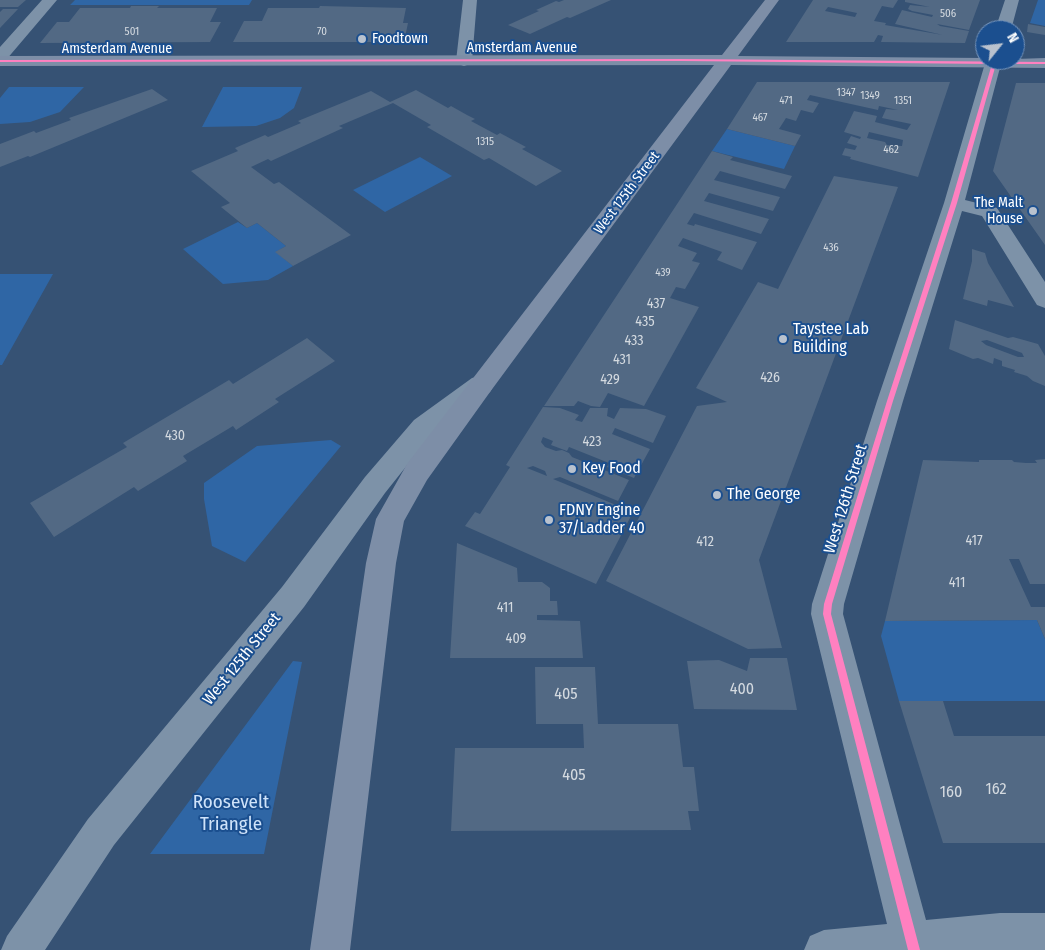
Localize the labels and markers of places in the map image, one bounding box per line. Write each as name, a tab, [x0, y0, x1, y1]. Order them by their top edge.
place label: Foodtown	[372, 31, 428, 47]
marker: Foodtown	[356, 33, 368, 45]
place label: The Malt House	[974, 195, 1023, 228]
marker: The Malt House	[1027, 205, 1039, 217]
place label: Taystee Lab Building	[793, 320, 869, 358]
marker: Taystee Lab Building	[777, 333, 789, 345]
place label: Key Food	[582, 459, 641, 479]
marker: Key Food	[566, 463, 578, 475]
place label: The George	[727, 485, 801, 505]
marker: The George	[711, 489, 723, 501]
place label: FDNY Engine 37/Ladder 40	[559, 501, 645, 539]
marker: FDNY Engine 37/Ladder 40	[543, 514, 555, 526]

